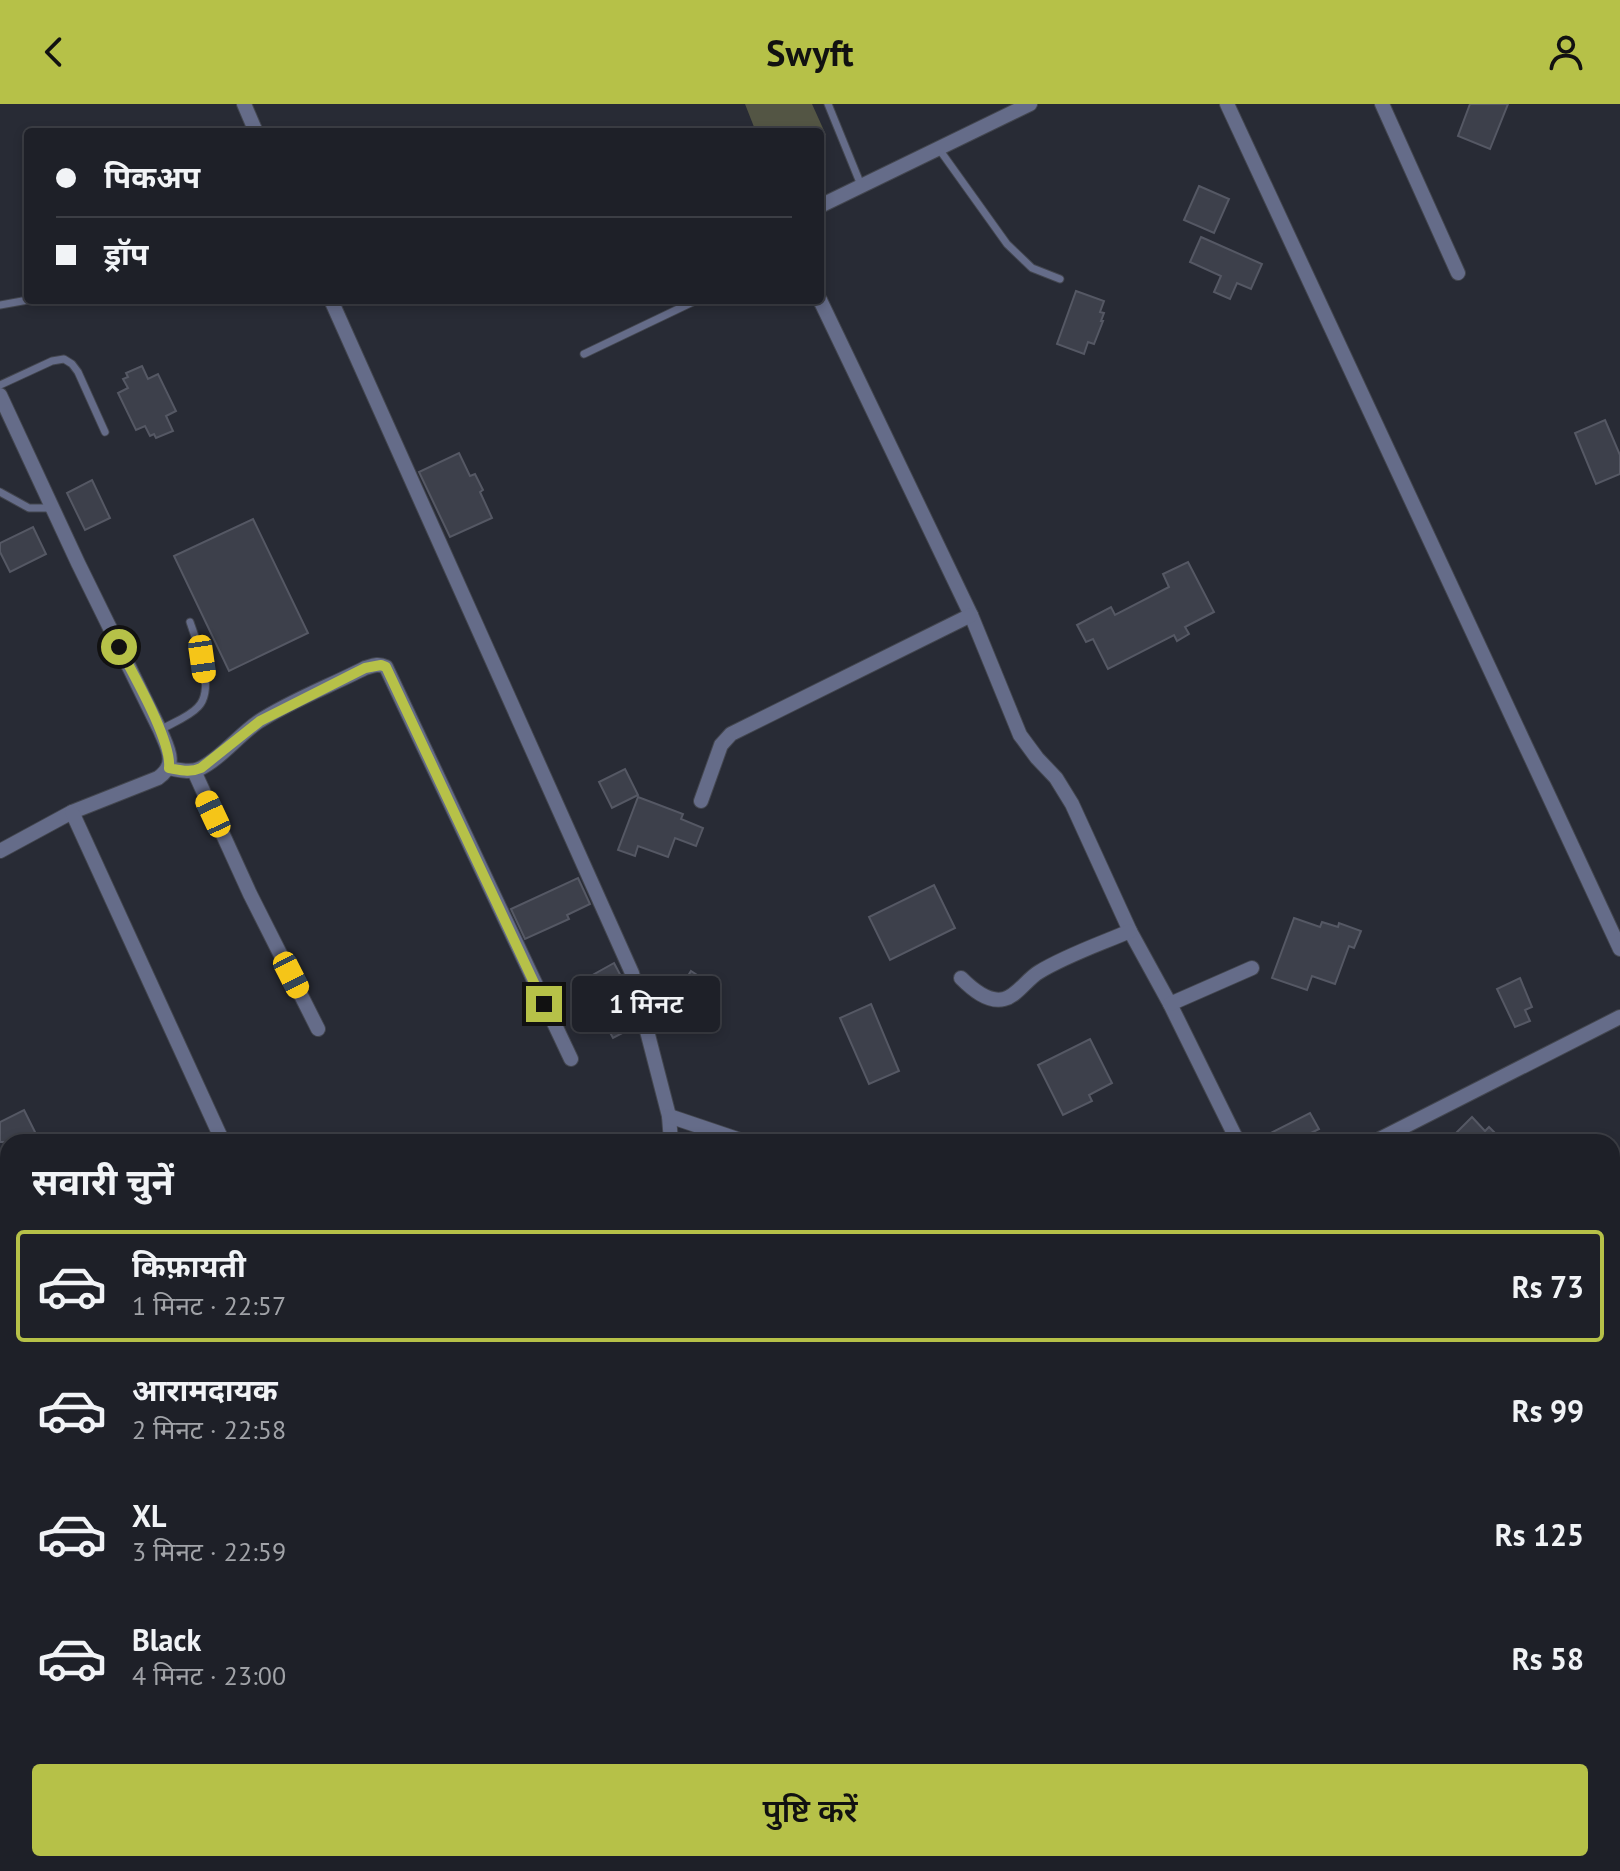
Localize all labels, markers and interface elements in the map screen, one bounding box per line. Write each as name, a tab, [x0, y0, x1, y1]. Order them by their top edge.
text: Swyft	[766, 29, 854, 76]
icon: back	[32, 30, 76, 74]
icon: person	[1544, 30, 1588, 74]
text: पिकअप	[104, 157, 200, 196]
text: ड्रॉप	[104, 234, 148, 273]
route start	[101, 629, 137, 665]
car	[187, 634, 217, 684]
car	[192, 787, 234, 841]
car	[269, 948, 313, 1002]
callout: 1 मिनट	[572, 976, 720, 1032]
route end	[526, 986, 562, 1022]
text: 1 मिनट	[609, 987, 683, 1020]
text: सवारी चुनें	[32, 1158, 174, 1205]
text: किफ़ायती	[132, 1246, 246, 1285]
icon: car	[36, 1250, 108, 1322]
text: Rs 73	[1512, 1267, 1584, 1306]
text: 1 मिनट · 22:57	[132, 1289, 286, 1322]
text: आरामदायक	[132, 1370, 278, 1409]
icon: car	[36, 1374, 108, 1446]
text: Rs 99	[1512, 1391, 1584, 1430]
text: 2 मिनट · 22:58	[132, 1413, 286, 1446]
text: XL	[132, 1496, 166, 1535]
icon: car	[36, 1498, 108, 1570]
text: Rs 125	[1495, 1515, 1584, 1554]
text: 3 मिनट · 22:59	[132, 1535, 286, 1568]
text: Black	[132, 1620, 201, 1659]
icon: car	[36, 1622, 108, 1694]
text: Rs 58	[1512, 1639, 1584, 1678]
text: 4 मिनट · 23:00	[132, 1659, 286, 1692]
button: पुष्टि करें	[32, 1764, 1588, 1856]

